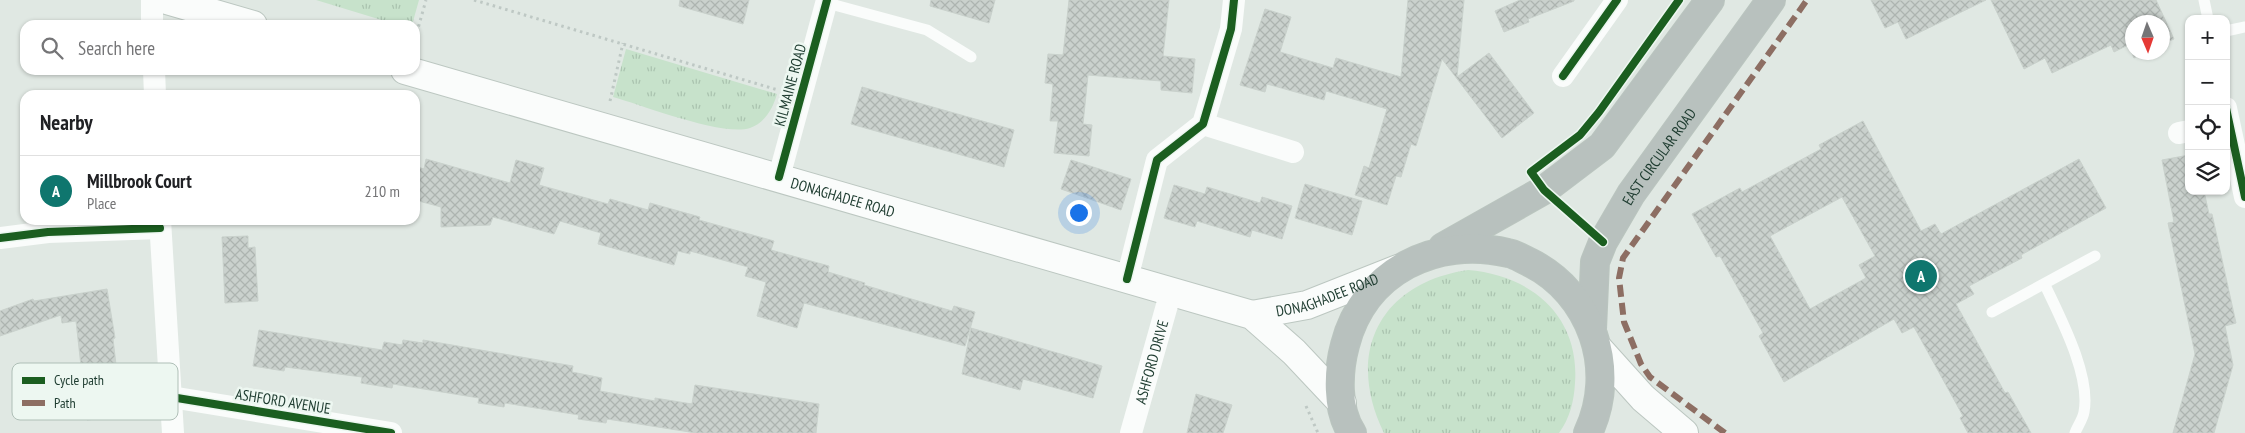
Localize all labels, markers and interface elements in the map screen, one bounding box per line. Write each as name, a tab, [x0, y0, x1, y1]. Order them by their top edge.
north arrow	[2125, 15, 2170, 60]
map controls	[2185, 15, 2230, 195]
button: +	[2185, 15, 2230, 60]
search box	[20, 20, 420, 75]
icon: search	[38, 34, 66, 62]
text: Search here	[78, 36, 155, 60]
street label: KILMAINE ROAD	[770, 42, 810, 128]
button: −	[2185, 60, 2230, 105]
street label: EAST CIRCULAR ROAD	[1617, 104, 1700, 208]
button: locate	[2185, 105, 2230, 150]
text: Nearby	[40, 109, 93, 136]
button: layers	[2185, 150, 2230, 195]
text: Millbrook Court	[87, 169, 192, 193]
street label: DONAGHADEE ROAD	[789, 173, 897, 221]
text: A	[52, 181, 60, 201]
text: 210 m	[365, 181, 400, 201]
text: Place	[87, 193, 116, 213]
your location	[1066, 200, 1092, 226]
pin: A	[1905, 257, 1937, 295]
street label: DONAGHADEE ROAD	[1274, 268, 1381, 320]
street label: ASHFORD DRIVE	[1130, 318, 1172, 406]
legend	[12, 363, 178, 420]
text: Cycle path	[54, 371, 104, 389]
street label: ASHFORD AVENUE	[234, 384, 332, 418]
text: Path	[54, 394, 76, 412]

